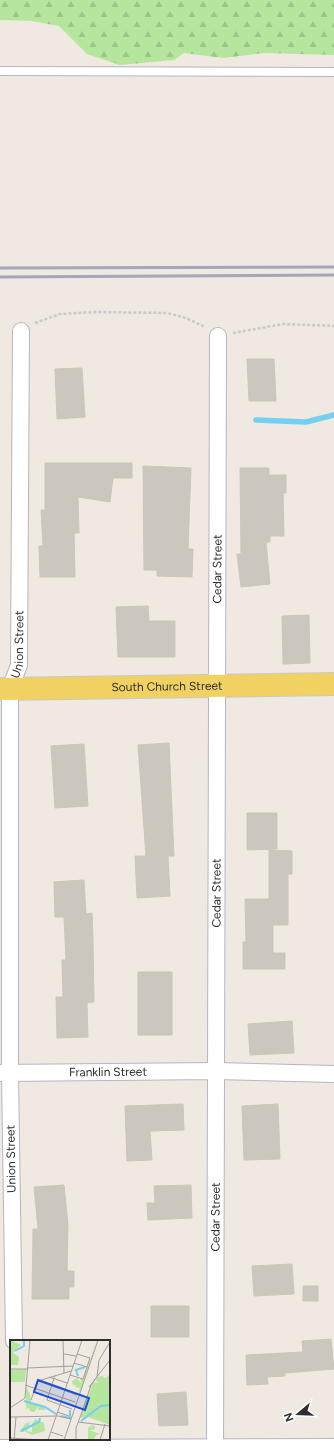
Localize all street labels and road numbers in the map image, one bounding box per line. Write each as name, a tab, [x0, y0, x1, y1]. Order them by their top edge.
street label: Cedar Street	[210, 534, 224, 604]
street label: Union Street	[8, 610, 26, 680]
street label: South Church Street	[111, 679, 223, 694]
street label: Cedar Street	[209, 858, 224, 928]
street label: Franklin Street	[69, 1065, 147, 1079]
street label: Union Street	[3, 1124, 19, 1193]
street label: Cedar Street	[209, 1182, 223, 1252]

